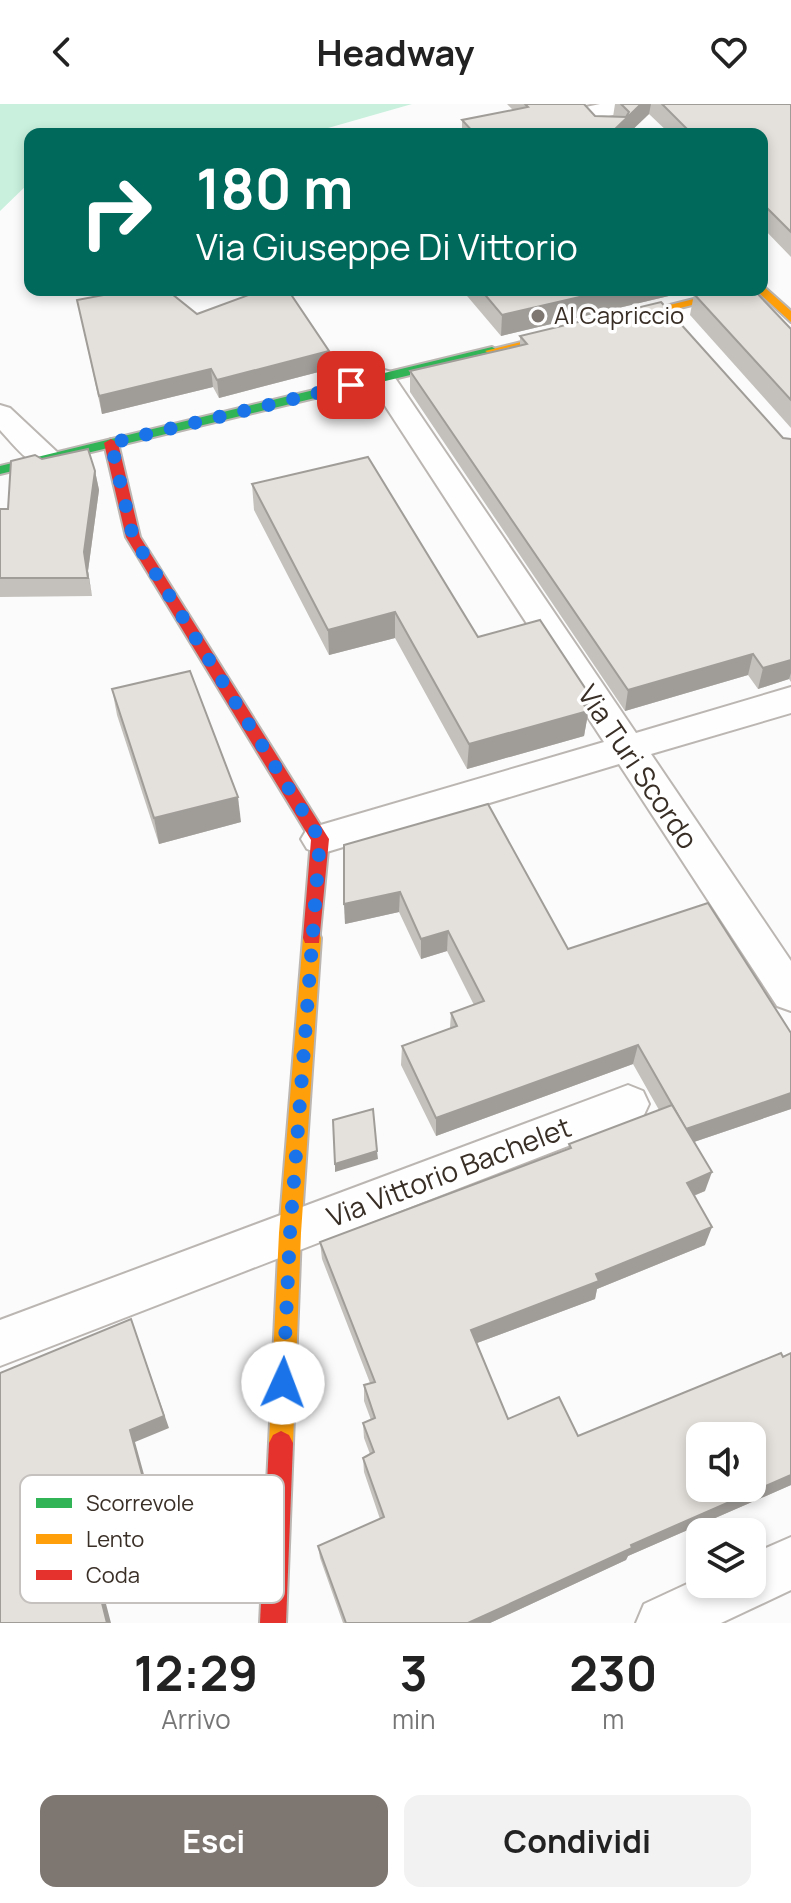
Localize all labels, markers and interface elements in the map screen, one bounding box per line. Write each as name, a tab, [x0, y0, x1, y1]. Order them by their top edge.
text: Headway	[317, 28, 474, 77]
icon: back	[40, 30, 84, 74]
icon: heart	[707, 30, 751, 74]
text: 180 m	[196, 149, 353, 226]
icon: right	[64, 160, 168, 264]
text: Via Giuseppe Di Vittorio	[196, 222, 578, 271]
place label: Al Capriccio	[554, 298, 684, 331]
marker: Al Capriccio	[529, 307, 547, 325]
pin	[317, 351, 385, 419]
icon: arrive	[329, 363, 373, 407]
street label: Via Turi Scordo	[570, 677, 708, 856]
street label: Via Vittorio Bachelet	[321, 1107, 576, 1235]
position arrow	[241, 1341, 325, 1425]
map controls	[686, 1422, 766, 1598]
button: sound	[686, 1422, 766, 1502]
legend	[20, 1475, 284, 1603]
text: Scorrevole	[86, 1488, 194, 1518]
button: layers	[686, 1518, 766, 1598]
text: Lento	[86, 1524, 144, 1554]
text: Coda	[86, 1560, 140, 1590]
text: 12:29	[134, 1640, 258, 1705]
text: 3	[400, 1640, 428, 1705]
text: 230	[569, 1640, 657, 1705]
text: Arrivo	[161, 1701, 231, 1737]
text: min	[392, 1701, 435, 1737]
text: m	[602, 1701, 624, 1737]
button: Esci	[40, 1795, 388, 1887]
button: Condividi	[404, 1795, 751, 1887]

